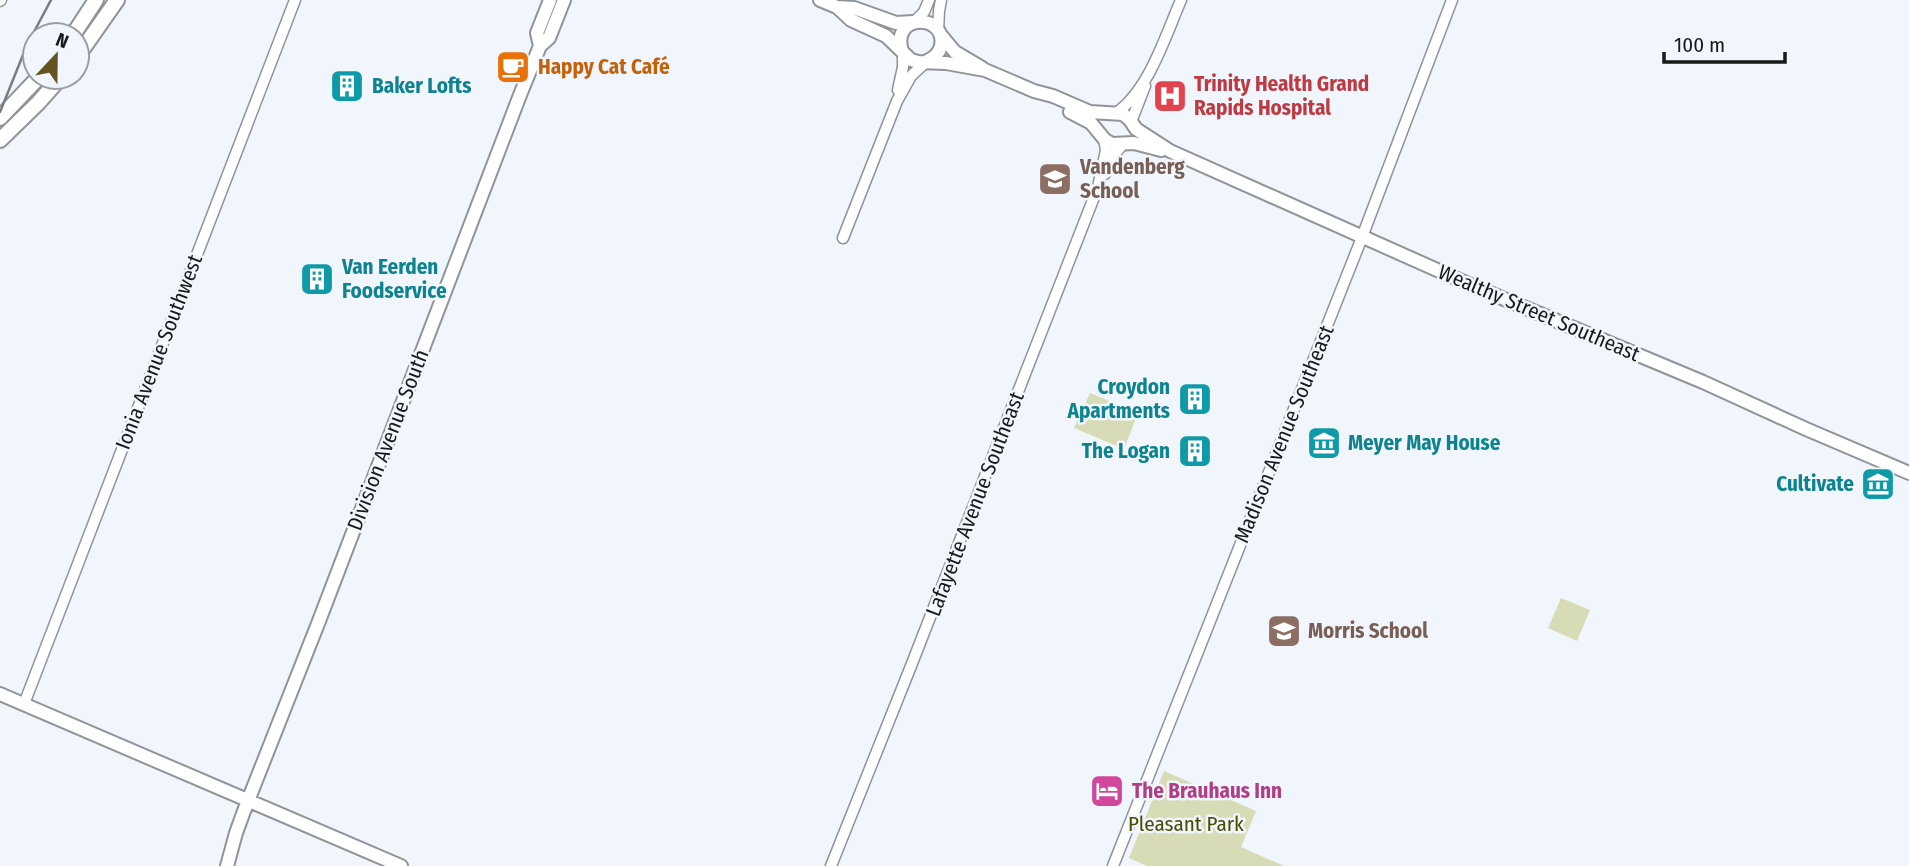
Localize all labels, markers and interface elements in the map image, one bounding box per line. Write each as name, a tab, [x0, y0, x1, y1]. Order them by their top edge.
north arrow	[21, 21, 91, 91]
scale bar	[1664, 21, 1785, 65]
text: N	[53, 28, 72, 53]
text: 100 m	[1674, 32, 1725, 58]
cafe icon: Happy Cat Café	[494, 48, 532, 86]
place label: Happy Cat Café	[538, 54, 670, 80]
building icon: Baker Lofts	[328, 67, 366, 105]
place label: Trinity Health Grand Rapids Hospital	[1194, 71, 1369, 121]
place label: Baker Lofts	[372, 73, 471, 99]
hospital icon: Trinity Health Grand Rapids Hospital	[1151, 77, 1189, 115]
place label: Vandenberg School	[1079, 154, 1185, 204]
school or university icon: Vandenberg School	[1036, 160, 1074, 198]
street label: Ionia Avenue Southwest	[110, 251, 208, 453]
place label: Van Eerden Foodservice	[341, 254, 447, 304]
street label: Wealthy Street Southeast	[1434, 259, 1644, 367]
building icon: Van Eerden Foodservice	[298, 260, 336, 298]
street label: Madison Avenue Southeast	[1228, 321, 1340, 547]
street label: Division Avenue South	[341, 346, 435, 534]
place label: Croydon Apartments	[1067, 374, 1170, 424]
building icon: Croydon Apartments	[1176, 380, 1214, 418]
street label: Lafayette Avenue Southeast	[920, 388, 1030, 620]
museum icon: Meyer May House	[1305, 424, 1343, 462]
place label: Meyer May House	[1348, 430, 1501, 456]
building icon: The Logan	[1176, 432, 1214, 470]
place label: The Logan	[1082, 438, 1170, 464]
museum icon: Cultivate	[1859, 465, 1897, 503]
place label: Cultivate	[1776, 471, 1854, 497]
school or university icon: Morris School	[1265, 612, 1303, 650]
place label: Morris School	[1308, 618, 1428, 644]
hotel icon: The Brauhaus Inn	[1088, 772, 1126, 810]
place label: The Brauhaus Inn	[1132, 778, 1282, 804]
park label: Pleasant Park	[1128, 811, 1244, 837]

